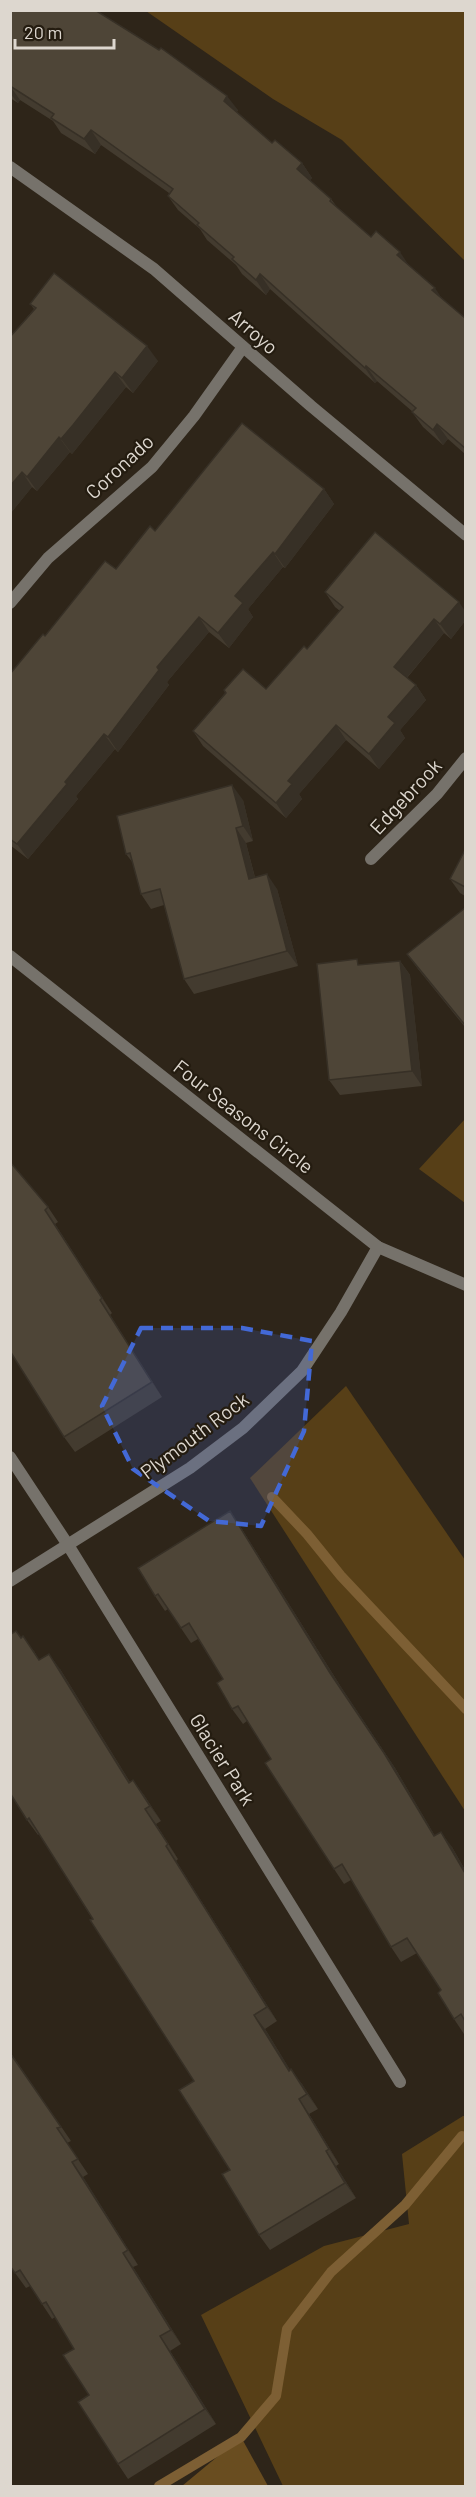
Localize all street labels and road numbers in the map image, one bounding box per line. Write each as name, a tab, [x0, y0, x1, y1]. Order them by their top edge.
street label: Arroyo	[225, 303, 283, 359]
street label: Coronado	[80, 429, 158, 503]
street label: Edgebrook	[364, 753, 446, 839]
street label: Four Seasons Circle	[169, 1054, 319, 1178]
street label: Plymouth Rock	[135, 1387, 253, 1483]
street label: Glacier Park	[185, 1709, 261, 1809]

